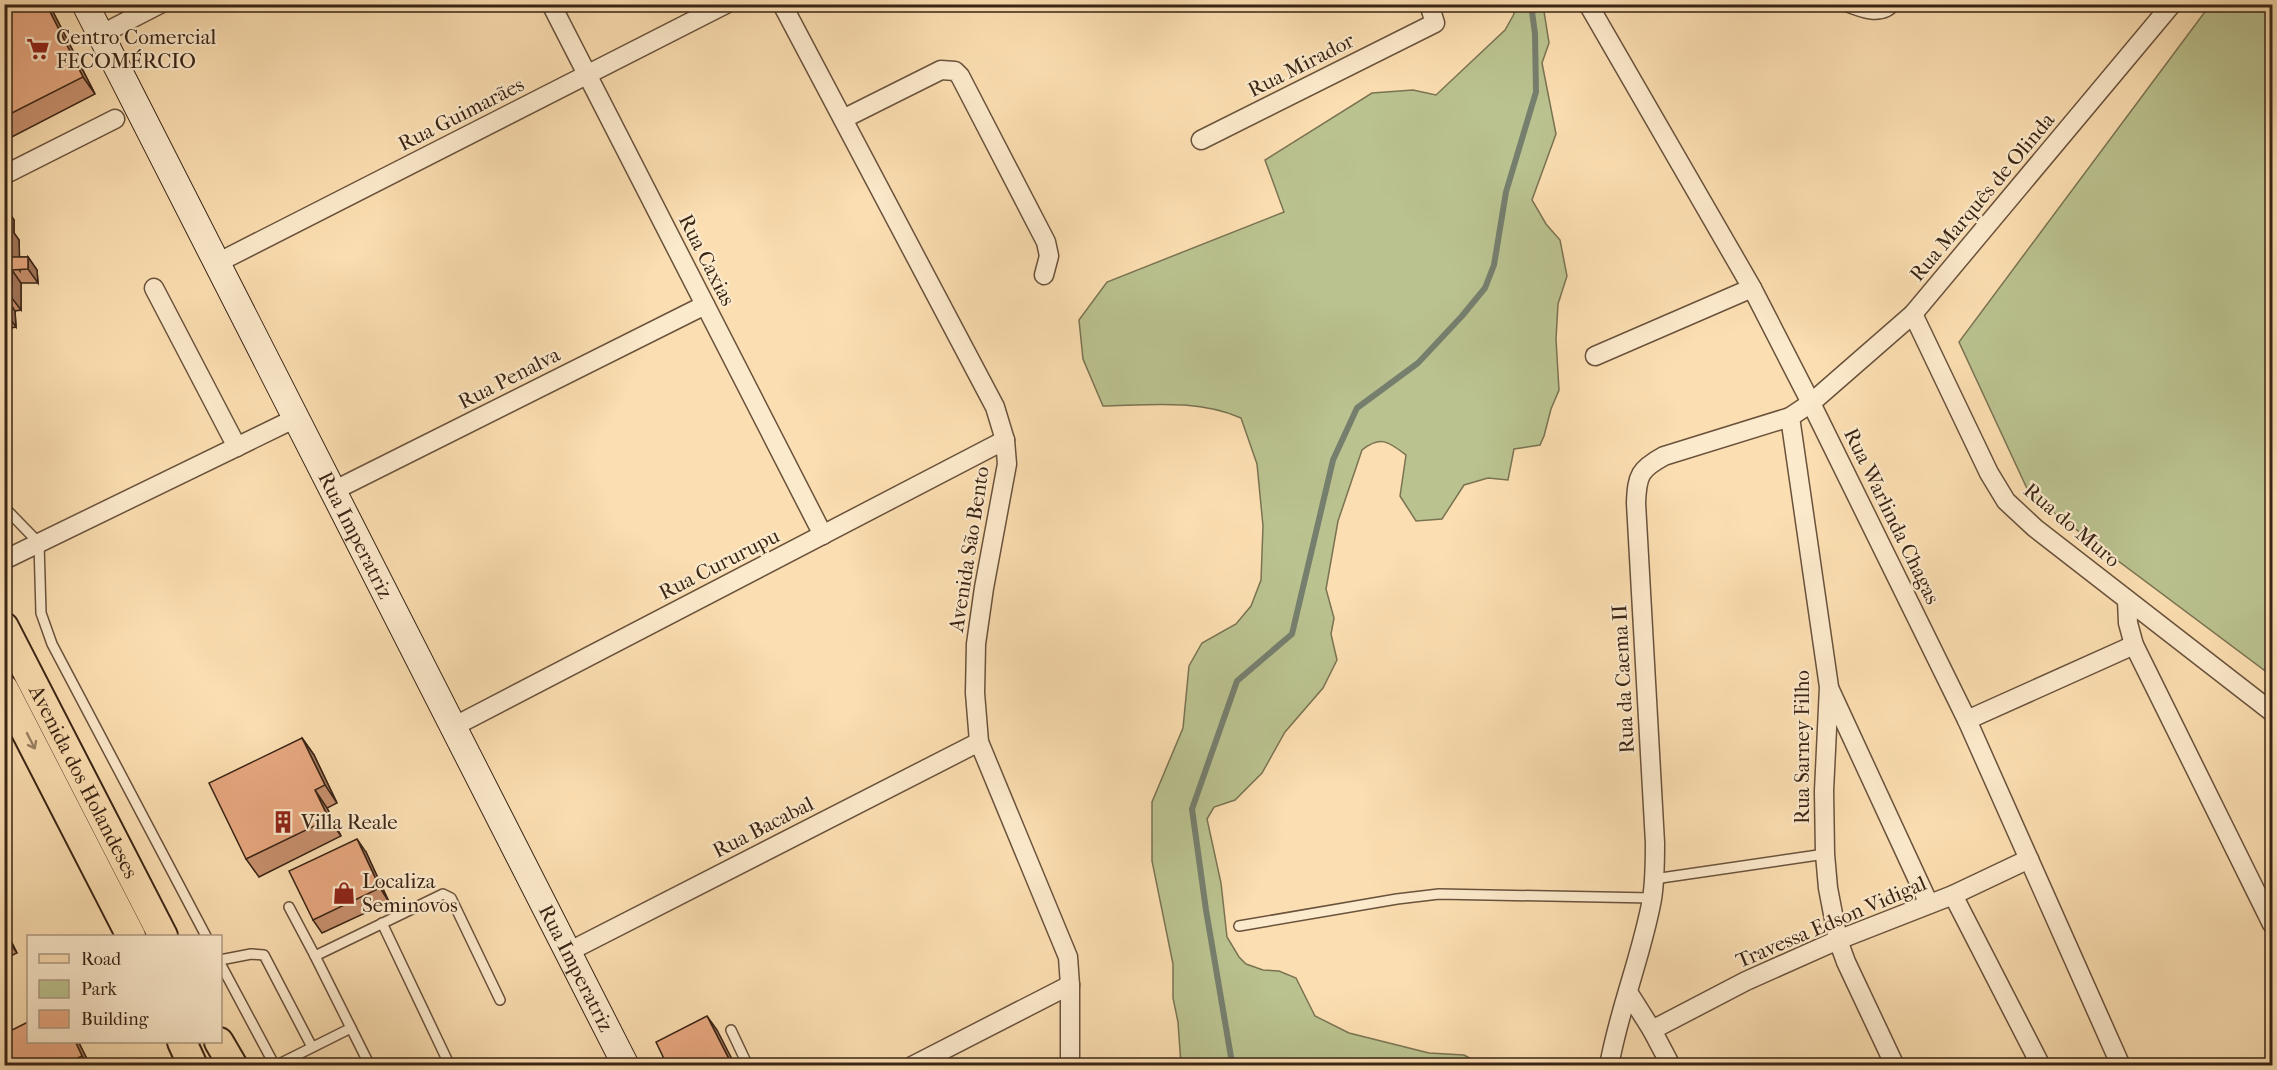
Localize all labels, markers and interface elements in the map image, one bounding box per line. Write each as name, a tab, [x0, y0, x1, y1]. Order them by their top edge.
place label: Centro Comercial FECOMÉRCIO	[56, 25, 216, 73]
street label: Rua Mirador	[1244, 28, 1358, 102]
supermarket icon: Centro Comercial FECOMÉRCIO	[25, 36, 51, 62]
street label: Rua Guimarães	[394, 72, 528, 156]
street label: Rua Marquês de Olinda	[1905, 108, 2060, 286]
street label: Rua Caxias	[674, 210, 740, 310]
street label: Rua Penalva	[454, 342, 564, 414]
street label: Rua Warlinda Chagas	[1839, 424, 1945, 608]
street label: Avenida São Bento	[944, 464, 994, 635]
street label: Rua Imperatriz	[313, 468, 398, 602]
street label: Rua do Muro	[2019, 478, 2125, 572]
street label: Rua Cururupu	[655, 523, 783, 605]
street label: Rua da Caema II	[1607, 604, 1639, 754]
street label: Rua Sarney Filho	[1790, 670, 1814, 824]
street label: Avenida dos Holandeses	[23, 680, 143, 883]
one-way arrow	[25, 732, 37, 749]
street label: Rua Bacabal	[709, 791, 818, 863]
building icon: Villa Reale	[270, 809, 296, 835]
place label: Villa Reale	[300, 810, 398, 834]
place label: Localiza Seminovos	[362, 869, 458, 917]
street label: Travessa Edson Vidigal	[1732, 871, 1930, 973]
shop icon: Localiza Seminovos	[331, 880, 357, 906]
street label: Rua Imperatriz	[534, 901, 618, 1036]
legend	[27, 935, 222, 1043]
text: Road	[81, 949, 121, 970]
text: Park	[81, 979, 118, 1000]
text: Building	[81, 1009, 149, 1030]

